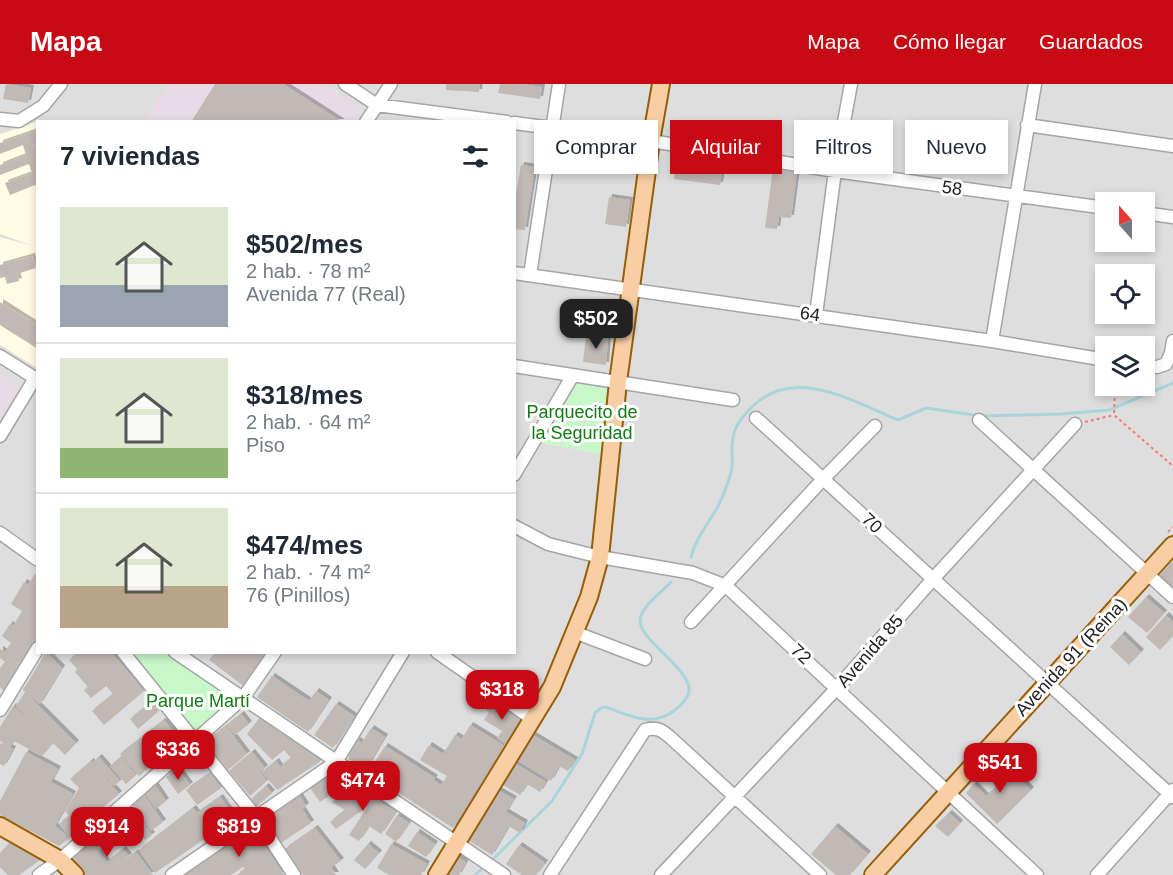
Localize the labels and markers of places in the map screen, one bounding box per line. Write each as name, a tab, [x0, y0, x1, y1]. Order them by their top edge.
pin: $502	[560, 299, 632, 350]
pin: $318	[466, 670, 538, 721]
pin: $336	[142, 730, 214, 781]
pin: $541	[964, 743, 1036, 794]
pin: $474	[327, 761, 399, 812]
pin: $914	[71, 807, 143, 858]
pin: $819	[203, 807, 275, 858]

